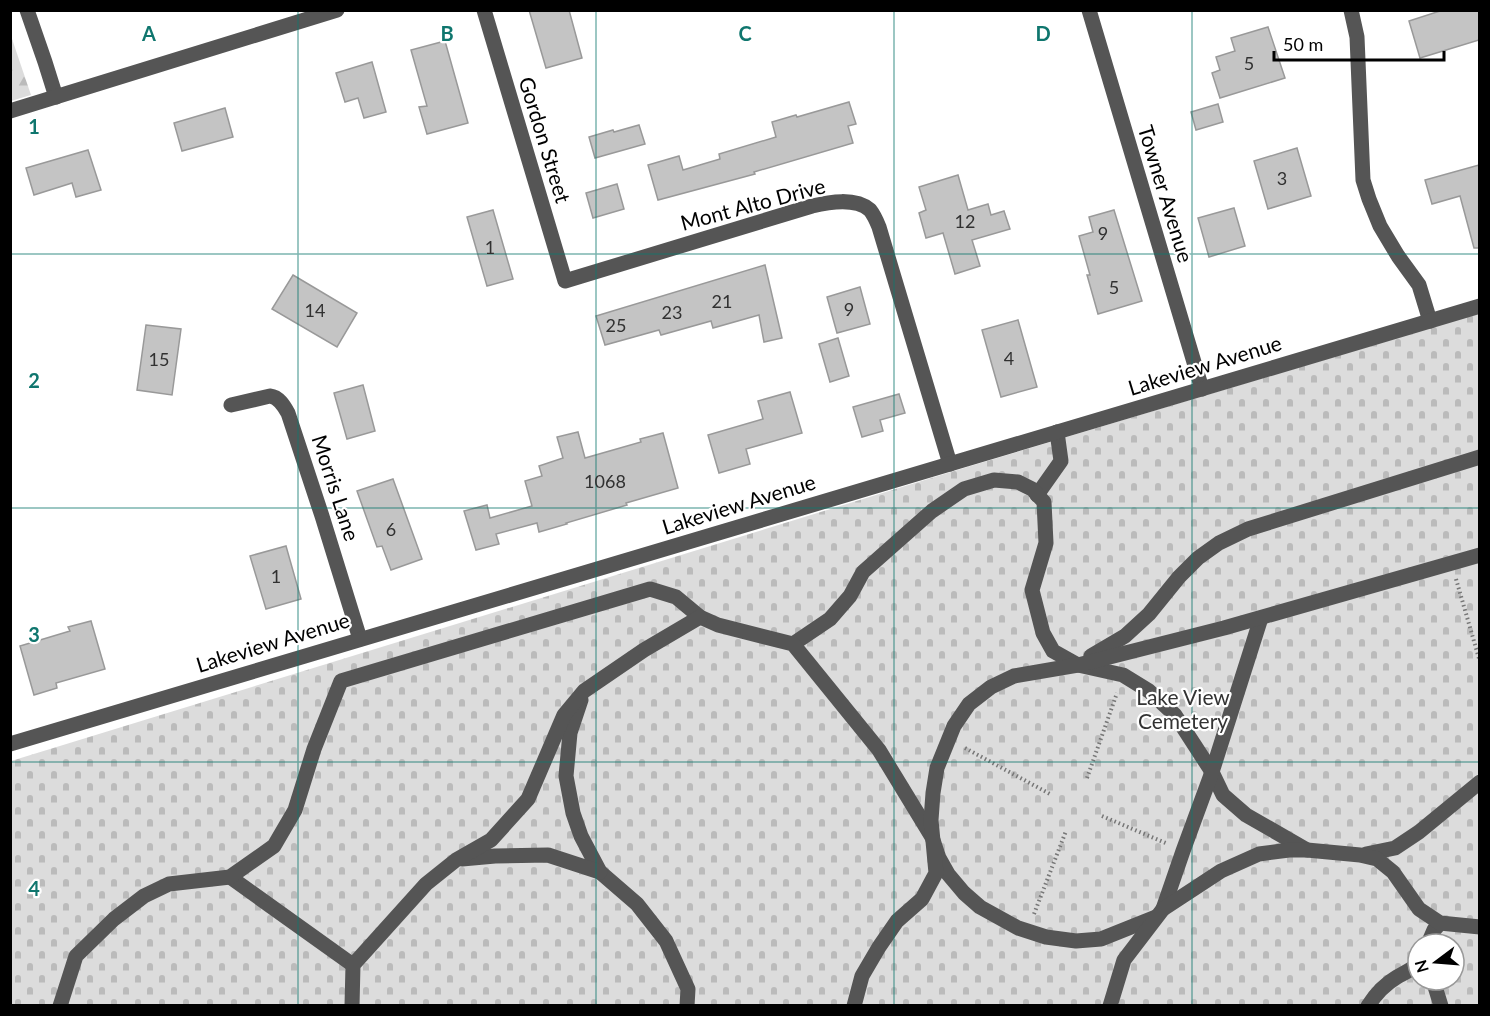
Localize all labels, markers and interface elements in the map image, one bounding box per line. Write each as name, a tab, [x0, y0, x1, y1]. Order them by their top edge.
text: A	[141, 21, 156, 45]
text: B	[440, 21, 454, 45]
text: C	[738, 21, 752, 45]
text: D	[1035, 21, 1051, 45]
scale bar	[1274, 24, 1444, 62]
text: 50 m	[1283, 33, 1323, 55]
house number: 5	[1244, 52, 1254, 74]
street label: Gordon Street	[514, 74, 577, 206]
text: 1	[28, 114, 40, 138]
street label: Towner Avenue	[1134, 122, 1199, 265]
house number: 3	[1277, 167, 1287, 189]
street label: Mont Alto Drive	[678, 172, 828, 235]
house number: 12	[955, 210, 975, 232]
house number: 9	[1098, 222, 1108, 244]
house number: 1	[485, 236, 495, 258]
house number: 5	[1109, 276, 1119, 298]
house number: 21	[712, 290, 732, 312]
house number: 9	[844, 298, 854, 320]
house number: 14	[305, 299, 325, 321]
house number: 23	[662, 301, 682, 323]
house number: 25	[606, 314, 626, 336]
street label: Lakeview Avenue	[1125, 329, 1284, 400]
house number: 4	[1004, 347, 1014, 369]
house number: 15	[149, 348, 169, 370]
text: 2	[28, 368, 40, 392]
street label: Morris Lane	[308, 431, 365, 544]
street label: Lakeview Avenue	[659, 468, 818, 539]
house number: 1068	[584, 470, 626, 492]
house number: 6	[386, 518, 396, 540]
house number: 1	[271, 565, 281, 587]
street label: Lakeview Avenue	[193, 606, 352, 677]
text: 3	[28, 622, 40, 646]
park label: Lake View Cemetery	[1136, 684, 1230, 733]
text: 4	[28, 876, 40, 900]
north arrow	[1406, 932, 1466, 992]
text: N	[1410, 958, 1432, 975]

